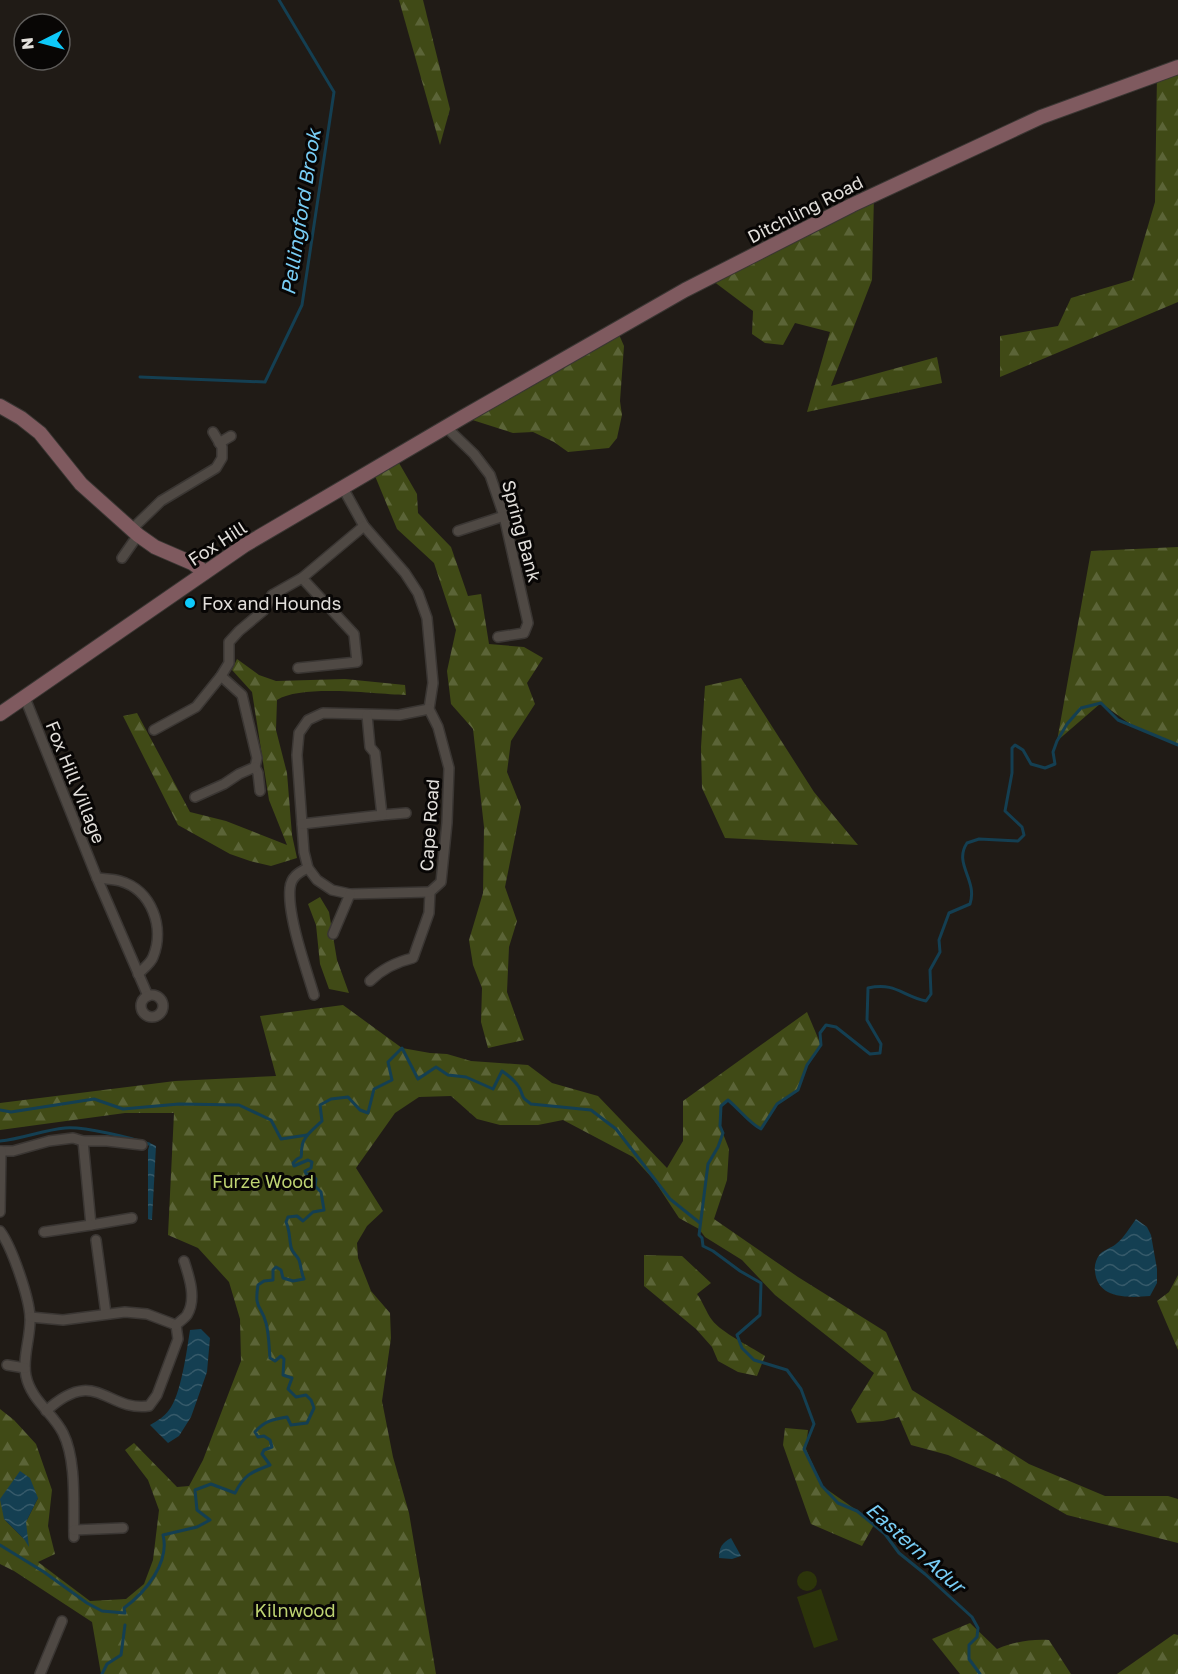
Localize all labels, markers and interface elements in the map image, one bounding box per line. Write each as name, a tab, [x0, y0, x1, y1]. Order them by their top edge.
north arrow	[12, 12, 72, 72]
text: N	[17, 36, 38, 51]
water label: Pellingford Brook	[275, 125, 326, 297]
street label: Ditchling Road	[744, 170, 866, 248]
street label: Spring Bank	[498, 478, 546, 584]
street label: Fox Hill	[184, 516, 251, 570]
place label: Fox and Hounds	[202, 592, 341, 614]
marker: Fox and Hounds	[183, 596, 197, 610]
street label: Fox Hill Village	[41, 718, 111, 846]
street label: Cape Road	[415, 778, 443, 872]
park label: Furze Wood	[212, 1170, 314, 1192]
water label: Eastern Adur	[862, 1497, 972, 1600]
park label: Kilnwood	[255, 1599, 335, 1621]

